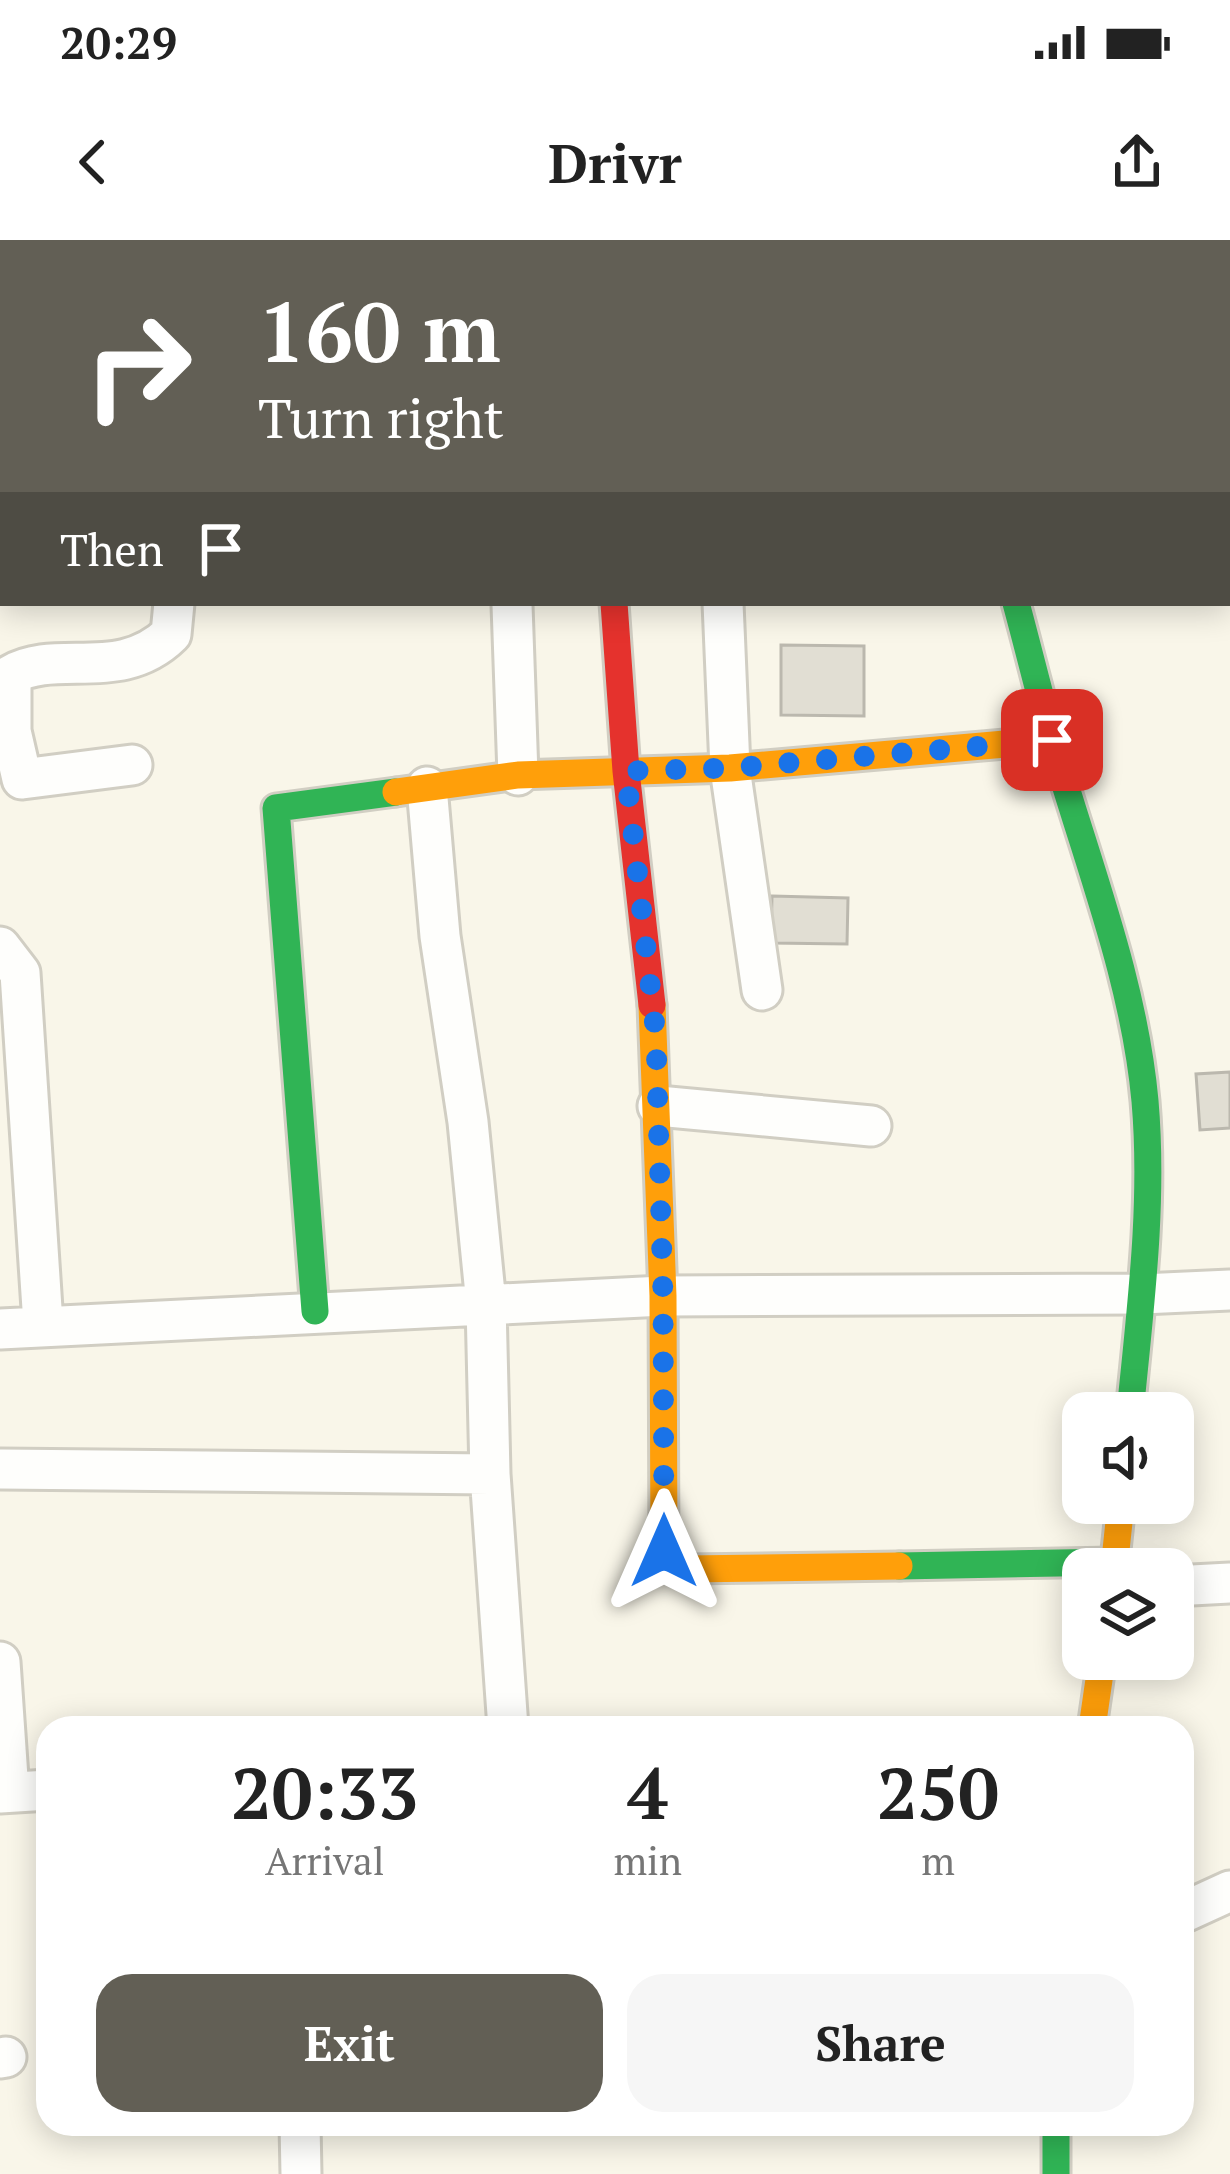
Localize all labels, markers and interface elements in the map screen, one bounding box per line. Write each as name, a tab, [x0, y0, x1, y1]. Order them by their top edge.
text: 20:29	[60, 12, 177, 72]
text: Drivr	[548, 127, 682, 198]
icon: back	[60, 129, 126, 195]
icon: share	[1104, 129, 1170, 195]
text: 160 m	[258, 275, 501, 386]
icon: right	[60, 288, 216, 444]
text: Turn right	[258, 382, 504, 453]
icon: arrive	[188, 516, 254, 582]
text: Then	[60, 519, 164, 579]
pin	[1001, 689, 1103, 791]
icon: arrive	[1019, 707, 1085, 773]
map controls	[1062, 1392, 1194, 1680]
button: sound	[1062, 1392, 1194, 1524]
position arrow	[601, 1488, 727, 1614]
button: layers	[1062, 1548, 1194, 1680]
text: 20:33	[231, 1744, 418, 1840]
text: 4	[627, 1744, 668, 1840]
text: 250	[877, 1744, 999, 1840]
text: Arrival	[265, 1834, 384, 1886]
text: min	[613, 1834, 682, 1886]
text: m	[921, 1834, 955, 1886]
button: Exit	[96, 1974, 603, 2112]
button: Share	[627, 1974, 1134, 2112]

